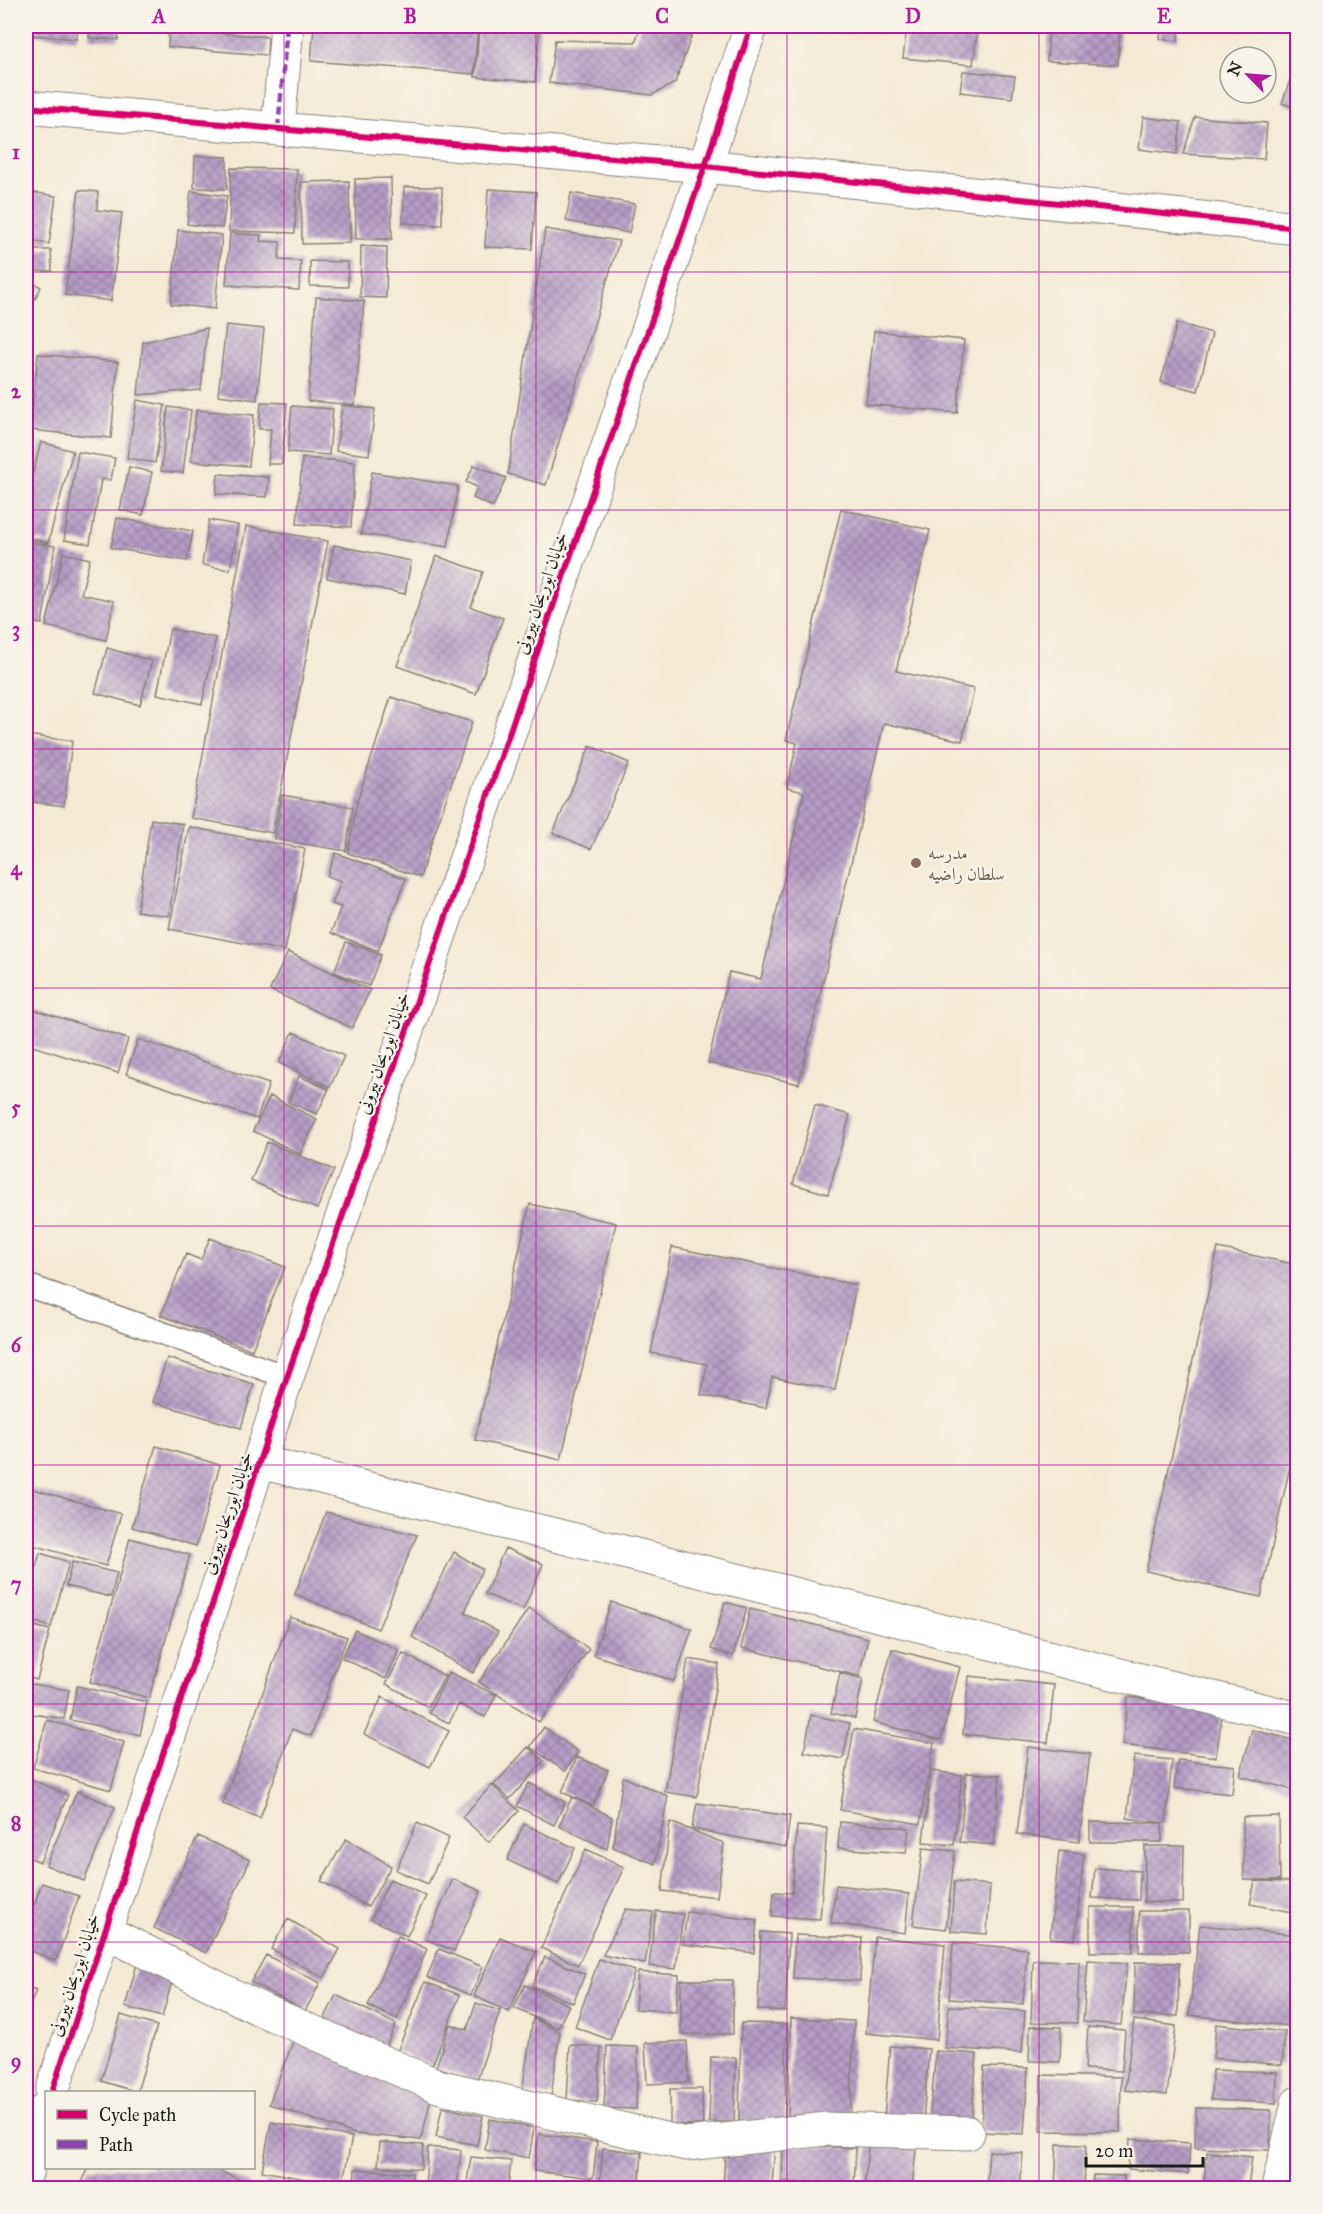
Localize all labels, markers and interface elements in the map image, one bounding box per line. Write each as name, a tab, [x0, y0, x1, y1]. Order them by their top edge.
text: A	[150, 4, 166, 28]
text: B	[403, 4, 417, 28]
text: C	[655, 4, 669, 28]
text: D	[905, 4, 921, 28]
text: E	[1157, 4, 1172, 28]
north arrow	[1218, 45, 1278, 105]
text: N	[1223, 58, 1247, 79]
text: 1	[12, 140, 20, 164]
text: 2	[11, 379, 22, 403]
street label: خیابان ابوریحان بیرونی	[510, 529, 572, 657]
text: 3	[12, 617, 20, 642]
place label: مدرسه سلطان راضیه	[928, 842, 1005, 885]
text: 4	[10, 856, 22, 881]
marker: مدرسه سلطان راضیه	[909, 856, 923, 870]
street label: خیابان ابوریحان بیرونی	[352, 989, 414, 1117]
text: 5	[11, 1095, 21, 1119]
text: 6	[11, 1333, 23, 1357]
street label: خیابان ابوریحان بیرونی	[197, 1449, 257, 1577]
text: 7	[11, 1572, 22, 1596]
text: 8	[11, 1811, 21, 1835]
street label: خیابان ابوریحان بیرونی	[44, 1911, 104, 2039]
text: 9	[11, 2049, 21, 2074]
legend	[45, 2091, 255, 2169]
text: Cycle path	[99, 2104, 176, 2126]
scale bar	[1086, 2130, 1203, 2168]
text: Path	[99, 2134, 133, 2156]
text: 20 m	[1095, 2140, 1133, 2162]

